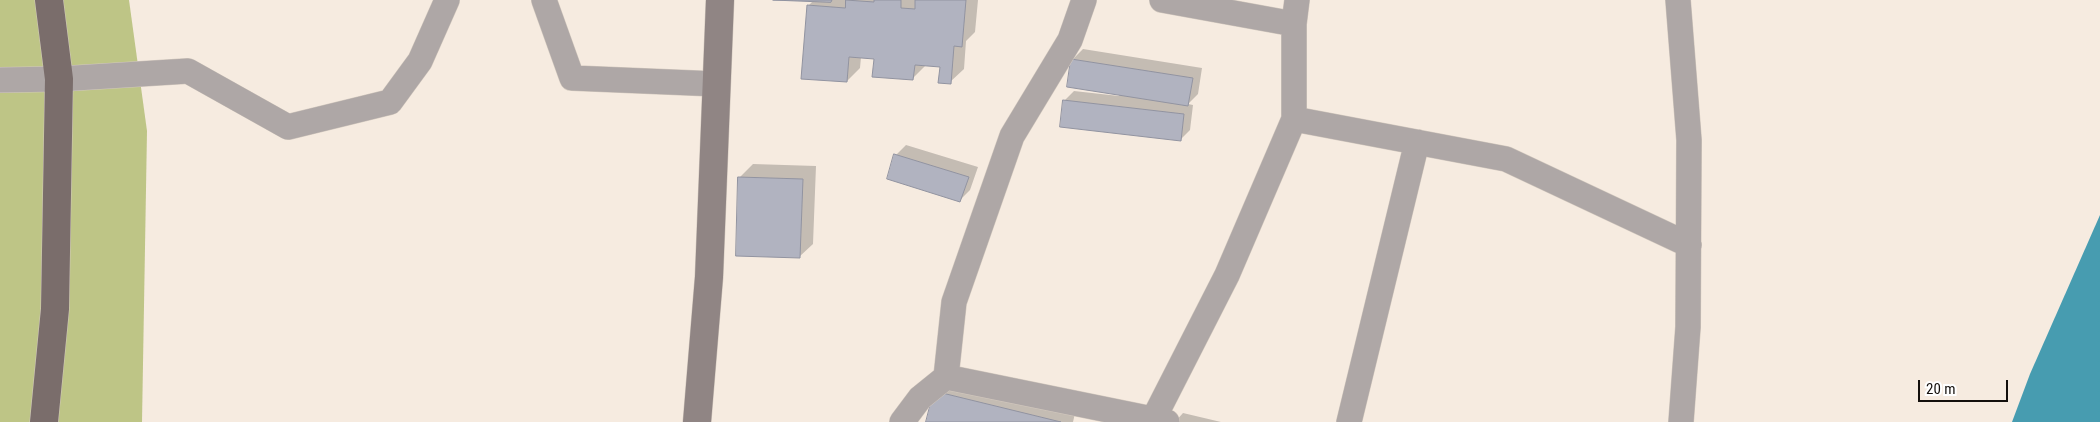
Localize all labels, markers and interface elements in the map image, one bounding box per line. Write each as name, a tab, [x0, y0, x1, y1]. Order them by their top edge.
scale bar	[1920, 370, 2010, 402]
text: 20 m	[1926, 380, 1956, 398]

